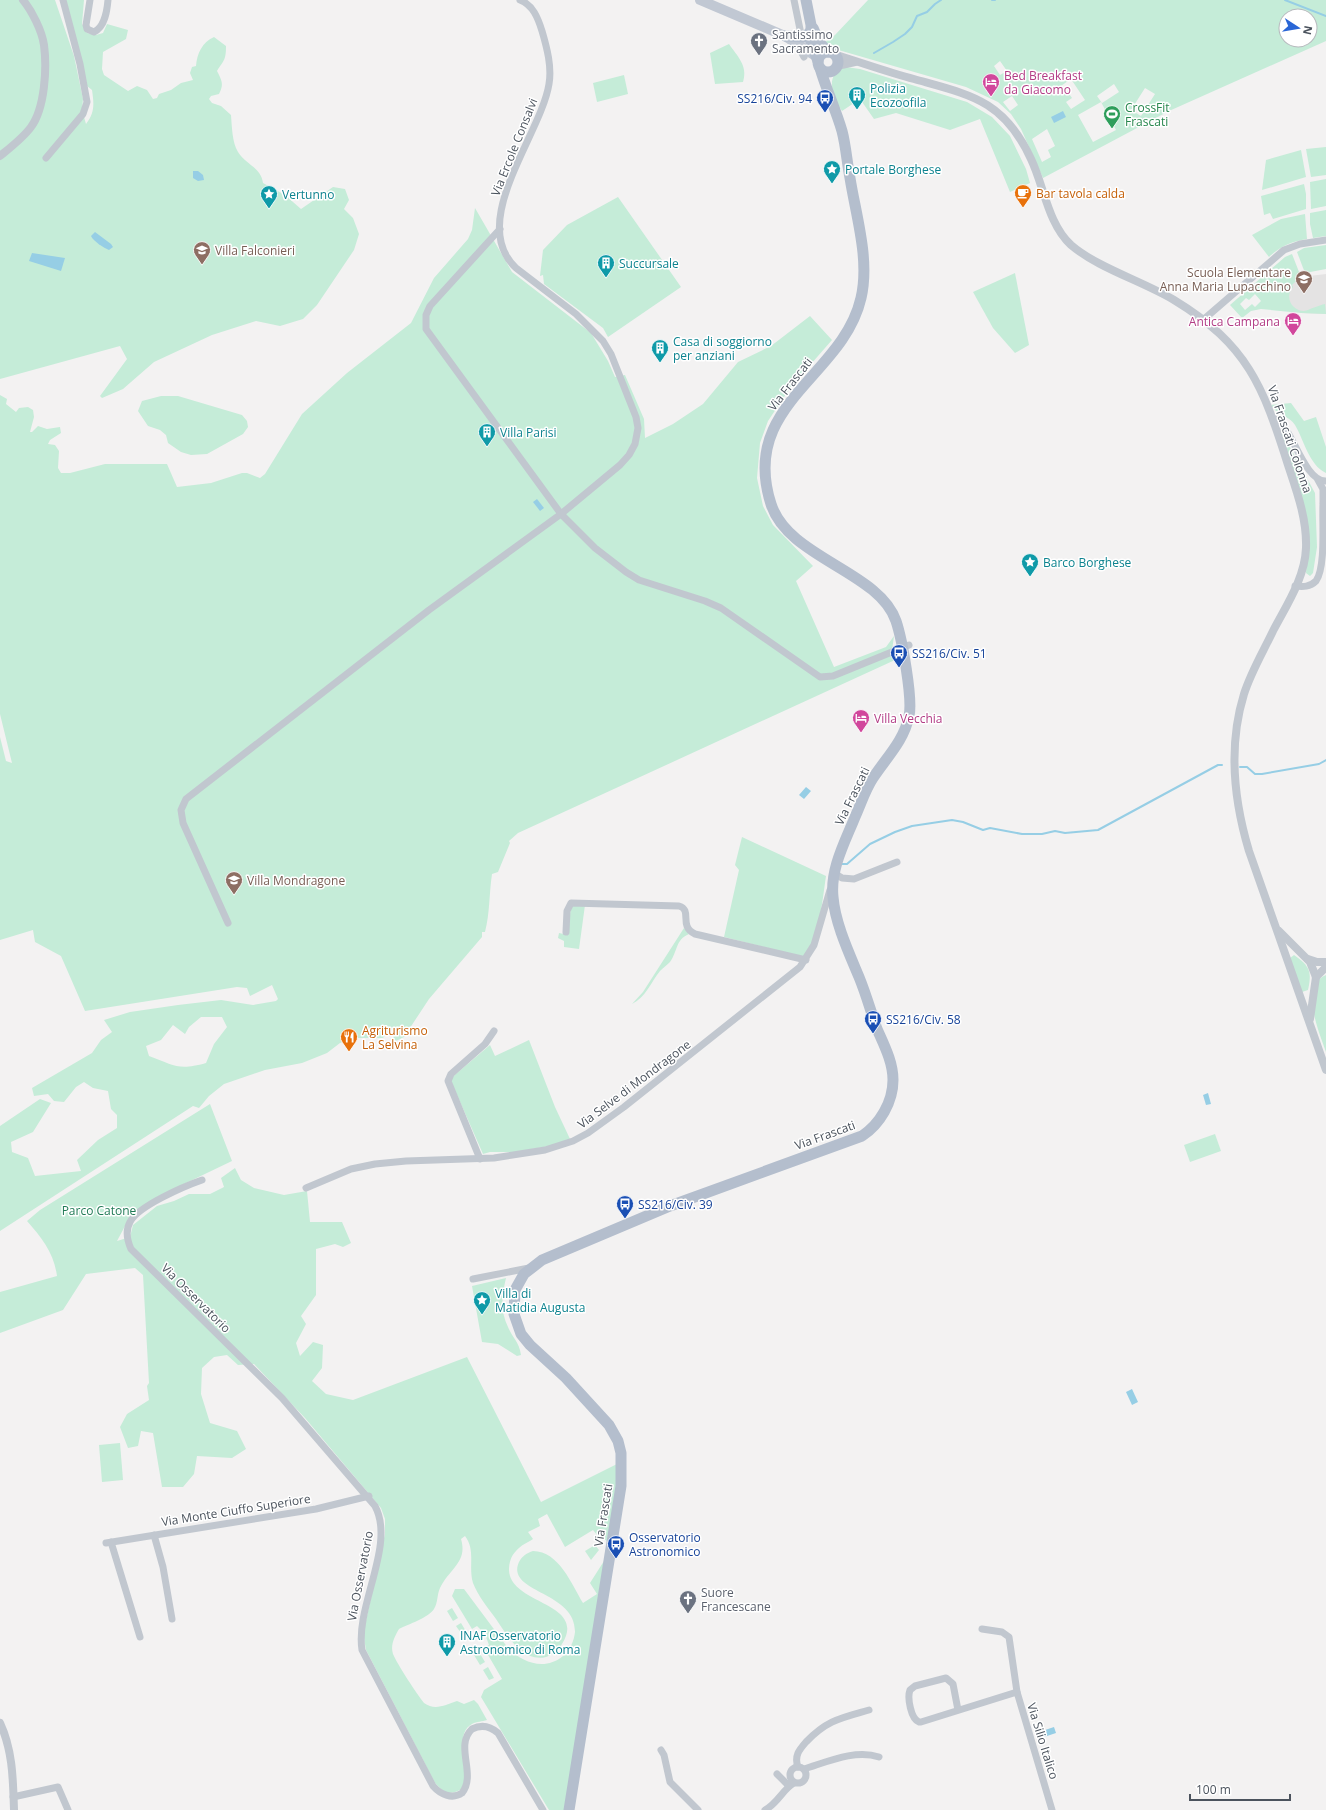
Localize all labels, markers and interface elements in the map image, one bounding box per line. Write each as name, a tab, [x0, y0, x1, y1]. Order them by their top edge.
north arrow	[1278, 8, 1318, 48]
text: N	[1300, 24, 1317, 36]
place label: Santissimo Sacramento	[772, 26, 839, 57]
church icon: Santissimo Sacramento	[749, 31, 769, 56]
place label: Bed Breakfast da Giacomo	[1004, 67, 1082, 98]
hotel icon: Bed Breakfast da Giacomo	[981, 72, 1001, 97]
place label: Polizia Ecozoofila	[870, 80, 926, 111]
building icon: Polizia Ecozoofila	[847, 85, 867, 110]
bus stop icon: SS216/Civ. 94	[815, 88, 835, 113]
place label: SS216/Civ. 94	[737, 90, 812, 107]
street label: Via Ercole Consalvi	[487, 96, 541, 198]
place label: CrossFit Frascati	[1125, 99, 1170, 130]
sports icon: CrossFit Frascati	[1102, 104, 1122, 129]
place icon: Portale Borghese	[822, 159, 842, 184]
place label: Portale Borghese	[845, 161, 941, 178]
cafe icon: Bar tavola calda	[1013, 183, 1033, 208]
place icon: Vertunno	[259, 184, 279, 209]
place label: Bar tavola calda	[1036, 185, 1125, 202]
place label: Vertunno	[282, 186, 334, 203]
school or university icon: Villa Falconieri	[192, 240, 212, 265]
place label: Villa Falconieri	[215, 242, 295, 259]
building icon: Succursale	[596, 253, 616, 278]
place label: Succursale	[619, 255, 679, 272]
place label: Scuola Elementare Anna Maria Lupacchino	[1160, 264, 1291, 295]
school or university icon: Scuola Elementare Anna Maria Lupacchino	[1294, 269, 1314, 294]
hotel icon: Antica Campana	[1283, 311, 1303, 336]
place label: Antica Campana	[1189, 313, 1280, 330]
place label: Casa di soggiorno per anziani	[673, 333, 772, 364]
building icon: Casa di soggiorno per anziani	[650, 338, 670, 363]
street label: Via Frascati	[764, 354, 816, 414]
street label: Via Frascati Colonna	[1264, 383, 1316, 495]
building icon: Villa Parisi	[477, 422, 497, 447]
place label: Villa Parisi	[500, 424, 557, 441]
place icon: Barco Borghese	[1020, 552, 1040, 577]
place label: Barco Borghese	[1043, 554, 1132, 571]
bus stop icon: SS216/Civ. 51	[889, 643, 909, 668]
place label: SS216/Civ. 51	[912, 645, 987, 662]
hotel icon: Villa Vecchia	[851, 708, 871, 733]
place label: Villa Vecchia	[874, 710, 942, 727]
street label: Via Frascati	[831, 764, 873, 828]
school or university icon: Villa Mondragone	[224, 870, 244, 895]
place label: Villa Mondragone	[247, 872, 345, 889]
bus stop icon: SS216/Civ. 58	[863, 1009, 883, 1034]
place label: SS216/Civ. 58	[886, 1011, 961, 1028]
place label: Agriturismo La Selvina	[362, 1022, 428, 1053]
restaurant icon: Agriturismo La Selvina	[339, 1027, 359, 1052]
street label: Via Selve di Mondragone	[574, 1036, 694, 1132]
street label: Via Frascati	[792, 1116, 858, 1154]
bus stop icon: SS216/Civ. 39	[615, 1194, 635, 1219]
place label: SS216/Civ. 39	[638, 1196, 713, 1213]
park label: Parco Catone	[62, 1202, 137, 1219]
street label: Via Osservatorio	[158, 1260, 234, 1336]
place label: Villa di Matidia Augusta	[495, 1285, 585, 1316]
place icon: Villa di Matidia Augusta	[472, 1290, 492, 1315]
street label: Via Frascati	[590, 1482, 616, 1548]
street label: Via Monte Ciuffo Superiore	[160, 1490, 312, 1530]
street label: Via Osservatorio	[343, 1529, 377, 1623]
place label: Osservatorio Astronomico	[629, 1529, 701, 1560]
bus stop icon: Osservatorio Astronomico	[606, 1534, 626, 1559]
place label: Suore Francescane	[701, 1584, 771, 1615]
church icon: Suore Francescane	[678, 1589, 698, 1614]
place label: INAF Osservatorio Astronomico di Roma	[460, 1627, 580, 1658]
building icon: INAF Osservatorio Astronomico di Roma	[437, 1632, 457, 1657]
street label: Via Silio Italico	[1023, 1701, 1063, 1781]
scale bar	[1190, 1776, 1290, 1802]
text: 100 m	[1196, 1781, 1231, 1798]

